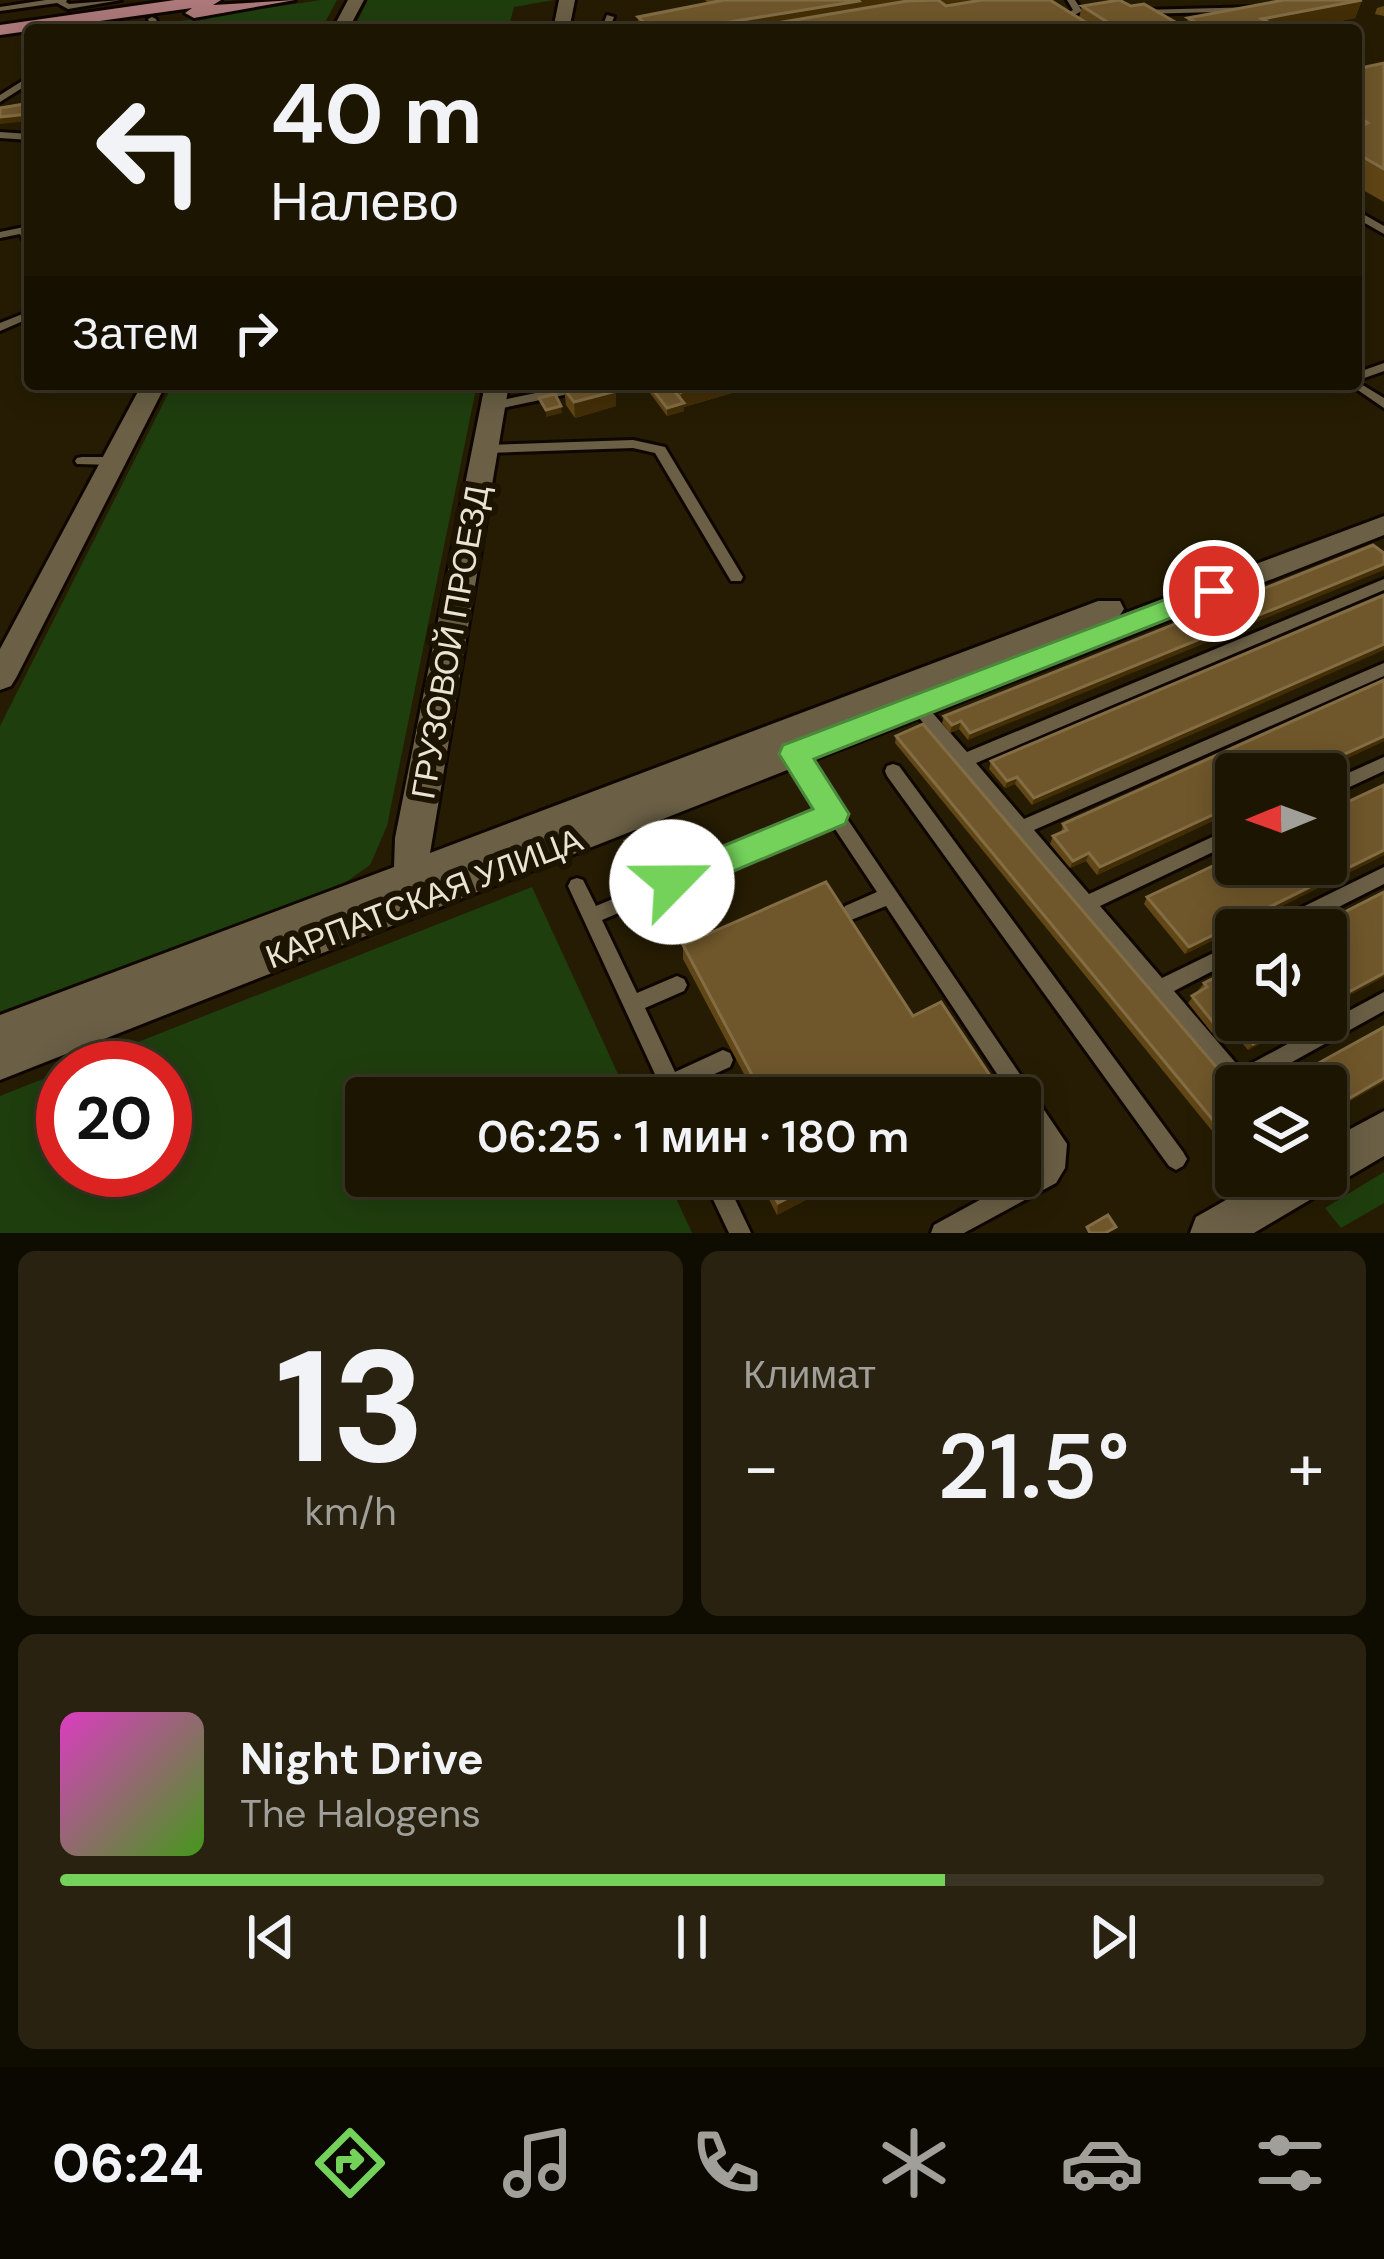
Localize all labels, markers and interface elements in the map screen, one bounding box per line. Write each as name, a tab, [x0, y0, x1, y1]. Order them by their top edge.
text: 40 m	[270, 60, 483, 169]
icon: left	[72, 72, 228, 228]
text: Налево	[270, 166, 459, 237]
icon: right	[223, 300, 289, 366]
text: Затем	[72, 304, 199, 363]
street label: ГРУЗОВОЙ ПРОЕЗД	[401, 482, 499, 802]
pin	[1163, 540, 1265, 642]
icon: arrive	[1181, 558, 1247, 624]
north arrow	[1215, 753, 1347, 885]
map controls	[1215, 753, 1347, 1197]
street label: КАРПАТСКАЯ УЛИЦА	[259, 818, 589, 978]
position arrow	[609, 819, 735, 945]
button: sound	[1215, 909, 1347, 1041]
speed limit sign: 20	[36, 1041, 192, 1197]
button: layers	[1215, 1065, 1347, 1197]
text: 06:25 · 1 мин · 180 m	[477, 1107, 909, 1166]
text: 13	[275, 1306, 426, 1509]
text: Климат	[743, 1349, 876, 1400]
text: 21.5°	[937, 1409, 1130, 1526]
text: −	[743, 1425, 779, 1510]
text: +	[1288, 1425, 1324, 1510]
text: km/h	[304, 1486, 397, 1537]
text: Night Drive	[240, 1729, 484, 1788]
text: The Halogens	[240, 1788, 481, 1839]
icon: previous	[238, 1904, 304, 1970]
icon: pause	[659, 1904, 725, 1970]
icon: next	[1080, 1904, 1146, 1970]
icon: directions	[308, 2121, 392, 2205]
icon: music	[496, 2121, 580, 2205]
icon: phone	[684, 2121, 768, 2205]
icon: climate	[872, 2121, 956, 2205]
icon: car	[1060, 2121, 1144, 2205]
icon: filters	[1248, 2121, 1332, 2205]
text: 06:24	[52, 2128, 204, 2199]

